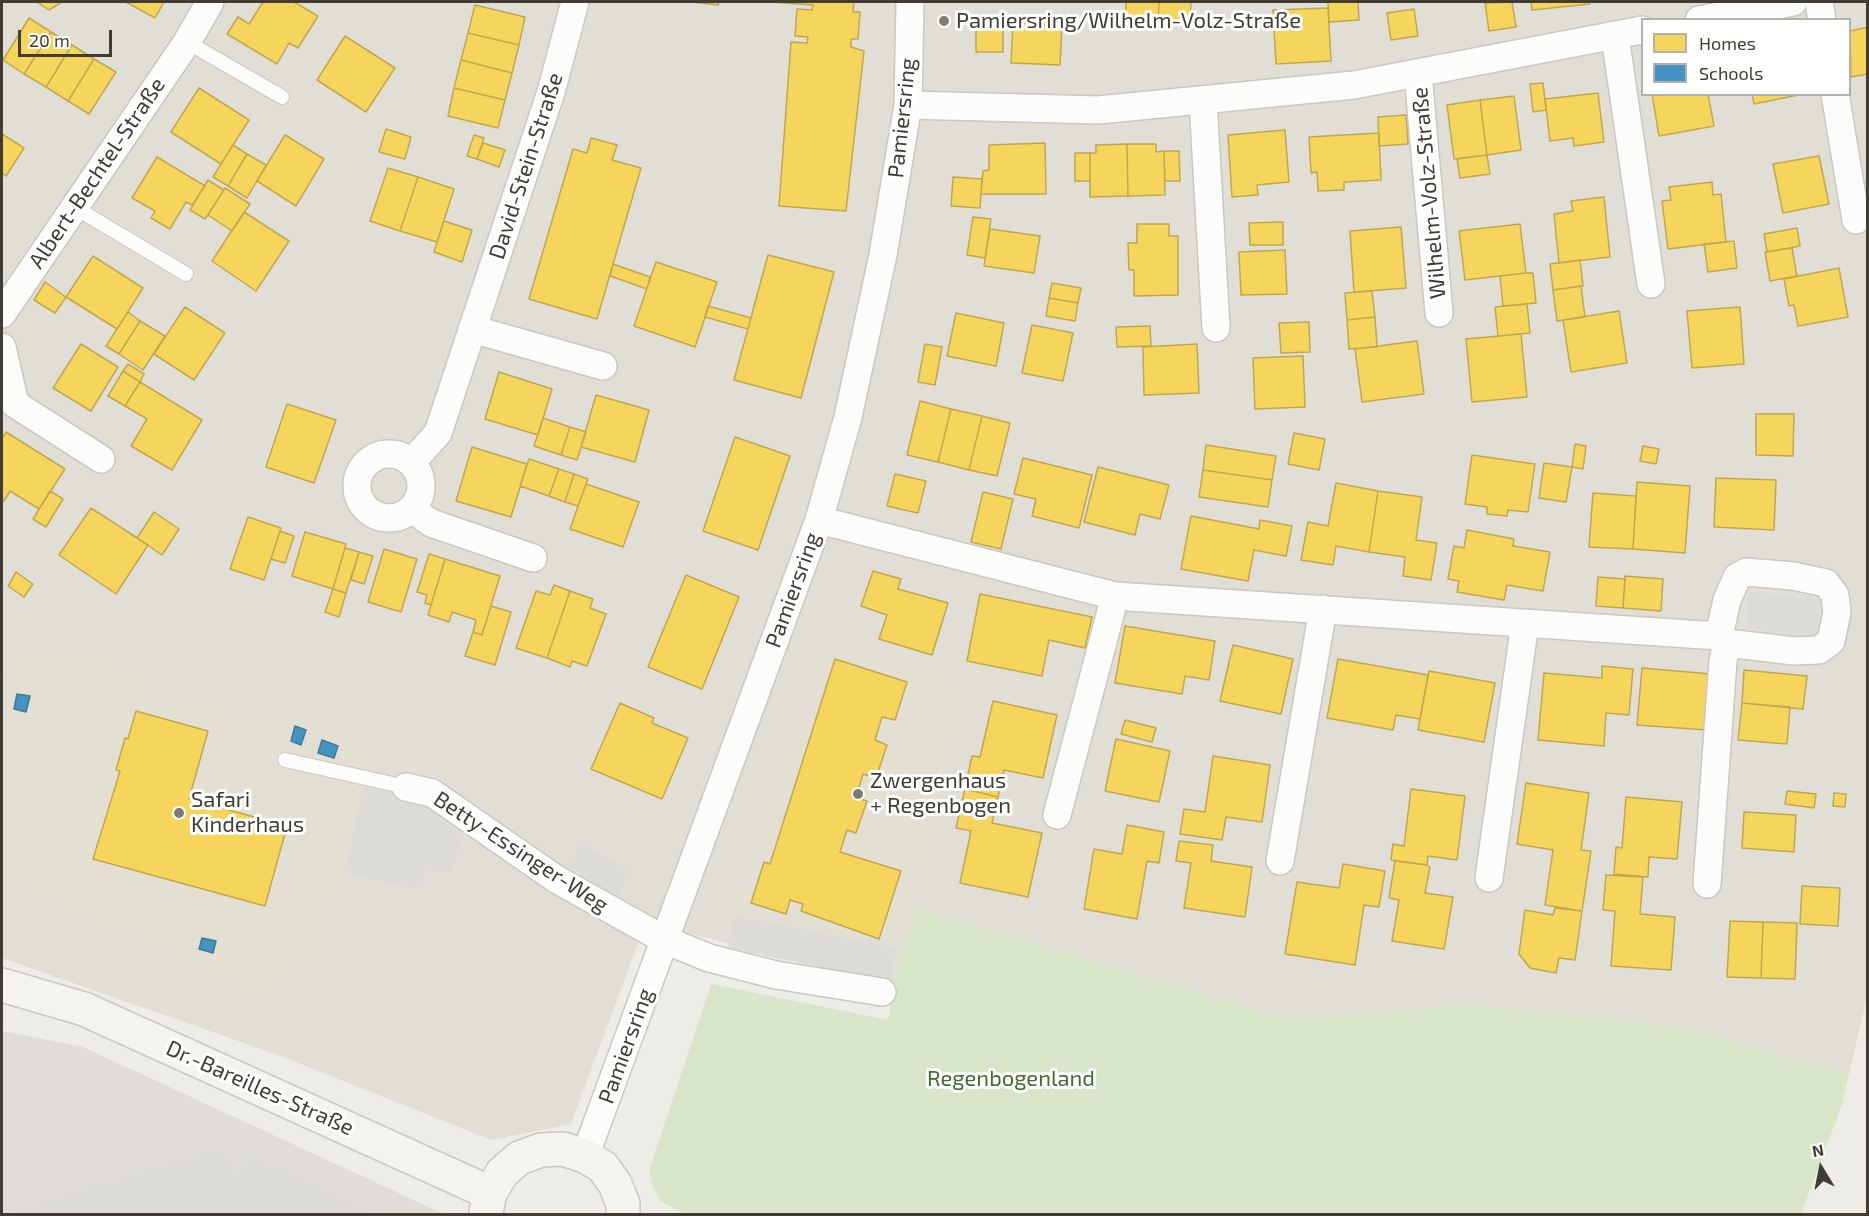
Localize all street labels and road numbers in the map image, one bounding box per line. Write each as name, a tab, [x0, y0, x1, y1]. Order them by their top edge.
street label: Pamiersring	[883, 57, 921, 179]
street label: David-Stein-Straße	[483, 69, 569, 263]
street label: Albert-Bechtel-Straße	[23, 72, 171, 274]
street label: Wilhelm-Volz-Straße	[1407, 86, 1451, 300]
street label: Pamiersring	[760, 529, 826, 651]
street label: Betty-Essinger-Weg	[429, 786, 613, 918]
street label: Pamiersring	[593, 985, 659, 1107]
street label: Dr.-Bareilles-Straße	[162, 1035, 358, 1141]

